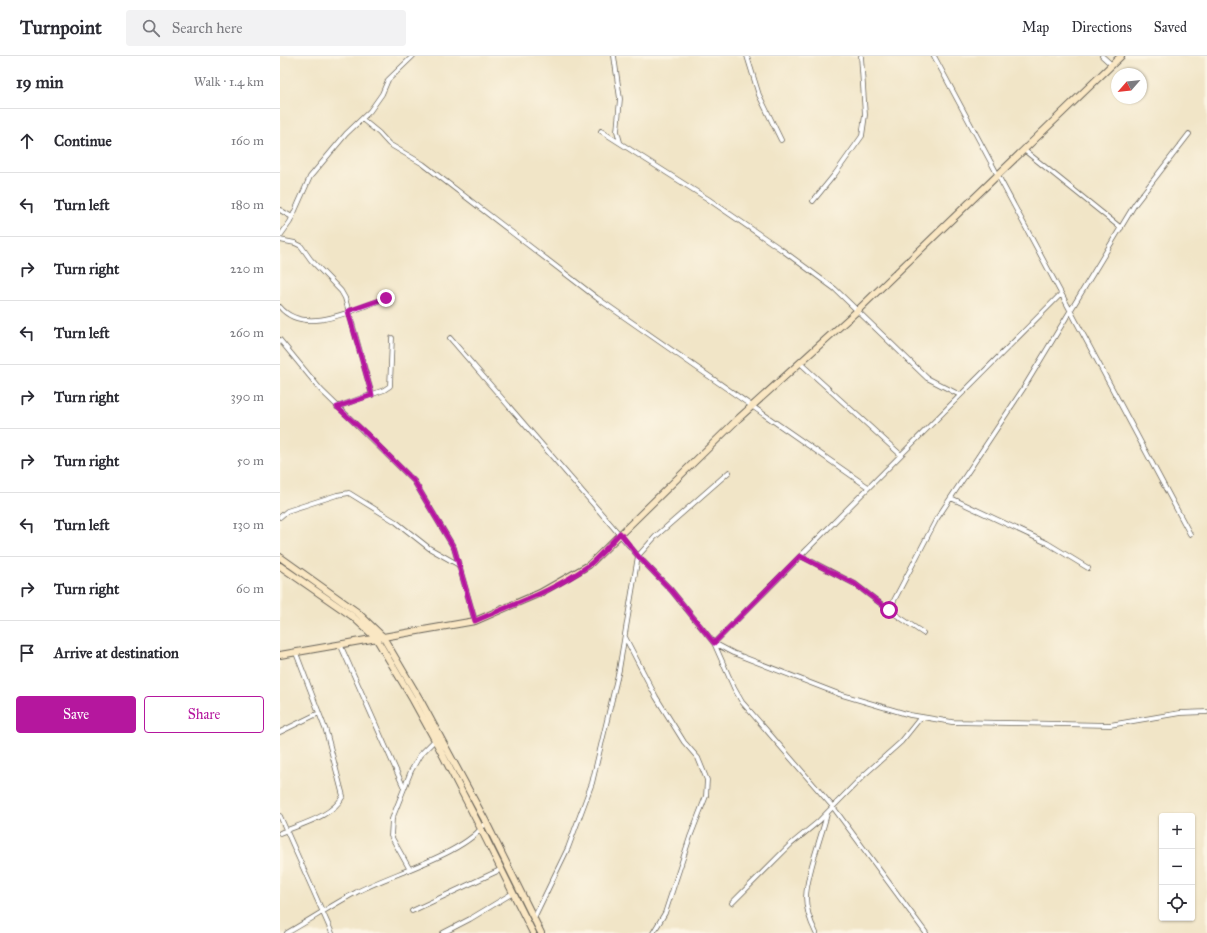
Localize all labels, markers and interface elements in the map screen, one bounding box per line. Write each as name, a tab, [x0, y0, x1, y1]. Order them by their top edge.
search box	[126, 10, 406, 46]
text: Turnpoint	[20, 16, 102, 39]
icon: search	[140, 17, 162, 39]
text: Search here	[172, 19, 243, 37]
text: Map	[1022, 19, 1049, 36]
text: Directions	[1071, 19, 1132, 36]
text: Saved	[1154, 19, 1187, 36]
north arrow	[1111, 68, 1147, 104]
text: 19 min	[16, 72, 64, 93]
text: Walk · 1.4 km	[194, 74, 264, 90]
icon: ahead	[16, 130, 38, 152]
text: Continue	[54, 132, 112, 150]
text: 160 m	[231, 133, 264, 149]
icon: left	[16, 194, 38, 216]
text: Turn left	[54, 196, 110, 214]
text: 180 m	[231, 197, 264, 213]
icon: right	[16, 258, 38, 280]
text: Turn right	[54, 260, 119, 278]
text: 220 m	[230, 261, 264, 277]
route end	[377, 289, 395, 307]
icon: left	[16, 322, 38, 344]
text: Turn left	[54, 324, 110, 342]
text: 260 m	[230, 325, 264, 341]
icon: right	[16, 386, 38, 408]
text: Turn right	[54, 388, 119, 406]
text: 390 m	[231, 389, 264, 405]
icon: right	[16, 450, 38, 472]
text: Turn right	[54, 452, 119, 470]
text: 50 m	[237, 453, 264, 469]
icon: left	[16, 514, 38, 536]
text: Turn left	[54, 516, 110, 534]
text: 130 m	[232, 517, 264, 533]
icon: right	[16, 578, 38, 600]
text: Turn right	[54, 580, 119, 598]
text: 60 m	[236, 581, 264, 597]
route start	[880, 601, 898, 619]
icon: arrive	[16, 642, 38, 664]
text: Arrive at destination	[54, 644, 179, 662]
button: Save	[16, 696, 136, 733]
button: Share	[144, 696, 264, 733]
map controls	[1159, 813, 1195, 921]
button: +	[1159, 813, 1195, 849]
button: −	[1159, 849, 1195, 885]
button: locate	[1159, 885, 1195, 921]

